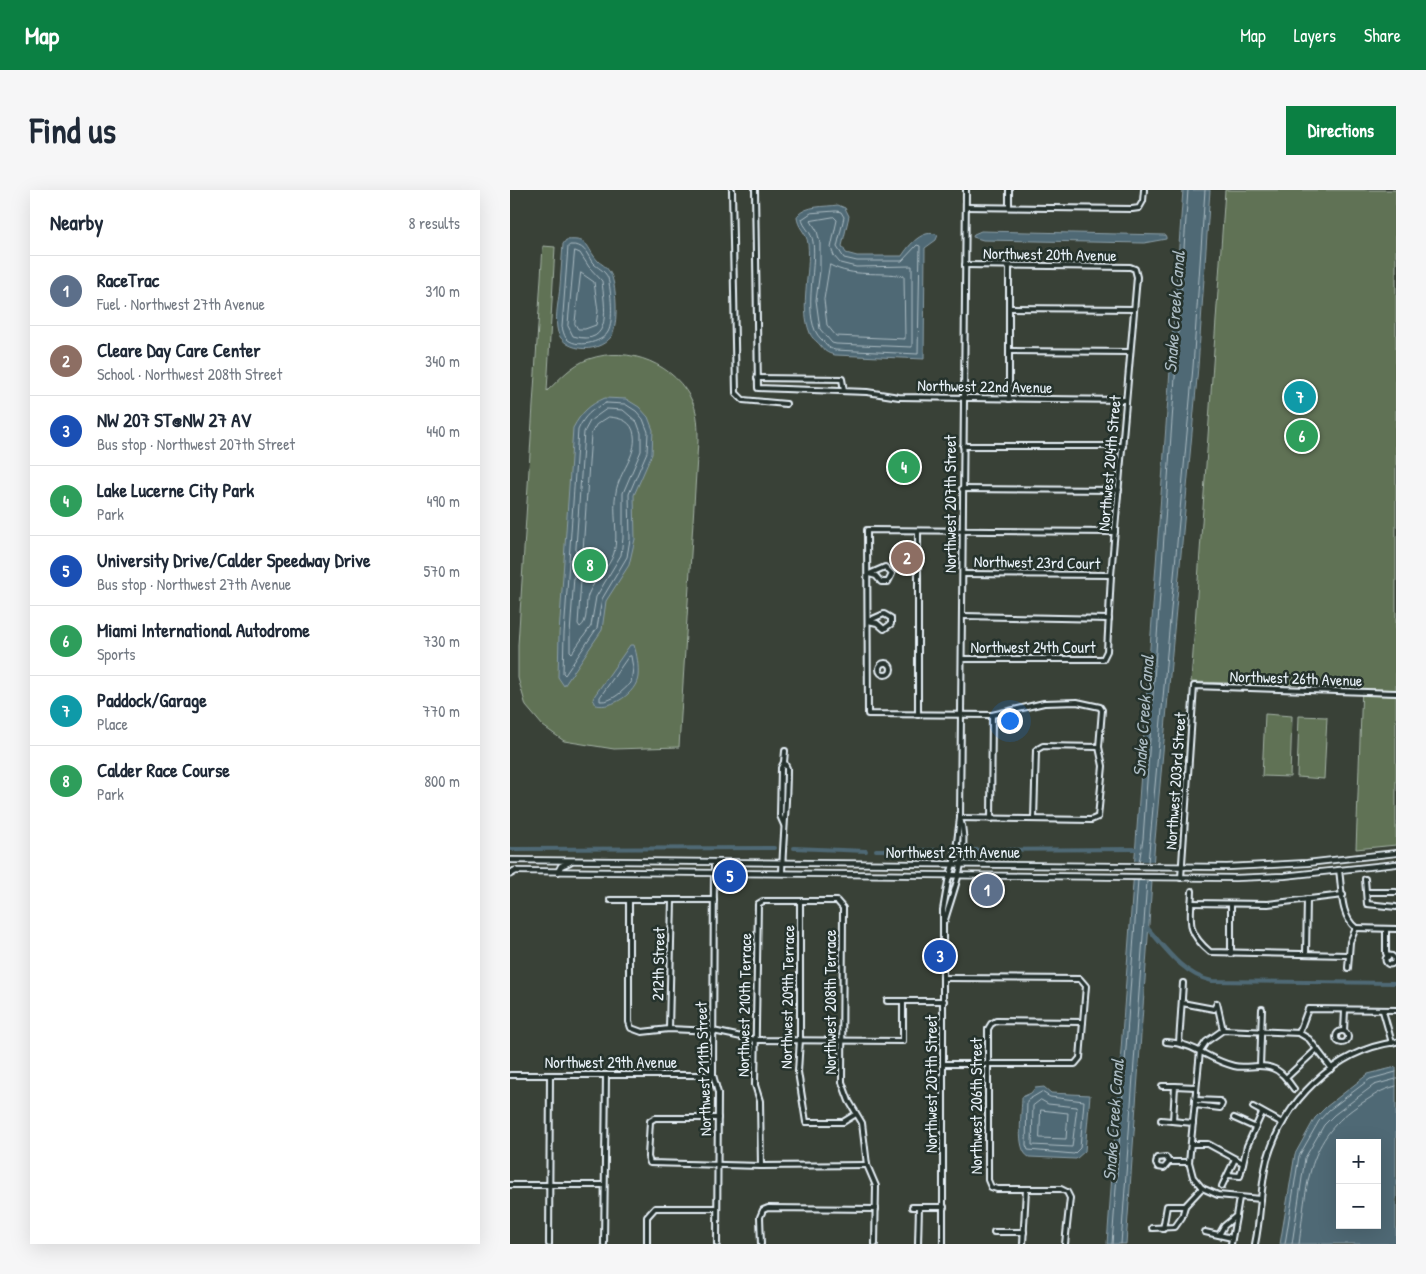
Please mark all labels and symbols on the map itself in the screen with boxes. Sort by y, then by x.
street label: Northwest 20th Avenue [983,242,1118,266]
water label: Snake Creek Canal [1157,249,1191,374]
street label: Northwest 22nd Avenue [917,374,1053,398]
pin: 7 [1284,378,1316,416]
street label: Northwest 204th Street [1092,394,1126,532]
pin: 6 [1286,417,1318,455]
street label: Northwest 207th Street [939,434,961,573]
pin: 4 [888,448,920,486]
pin: 2 [891,539,923,577]
pin: 8 [574,546,606,584]
street label: Northwest 23rd Court [974,550,1101,574]
street label: Northwest 24th Court [970,636,1096,658]
water label: Snake Creek Canal [1126,653,1160,778]
street label: Northwest 26th Avenue [1229,665,1363,691]
your location [997,708,1023,734]
street label: Northwest 203rd Street [1159,711,1191,850]
street label: Northwest 27th Avenue [886,841,1021,863]
pin: 5 [714,857,746,895]
pin: 1 [971,871,1003,909]
street label: Northwest 209th Terrace [775,924,799,1069]
street label: 212th Street [646,926,670,1001]
street label: Northwest 208th Terrace [819,929,841,1074]
street label: Northwest 210th Terrace [732,932,756,1077]
pin: 3 [924,937,956,975]
street label: Northwest 211th Street [690,1001,716,1137]
street label: Northwest 207th Street [920,1014,942,1153]
street label: Northwest 206th Street [965,1037,987,1174]
street label: Northwest 29th Avenue [545,1051,678,1073]
water label: Snake Creek Canal [1096,1057,1130,1182]

